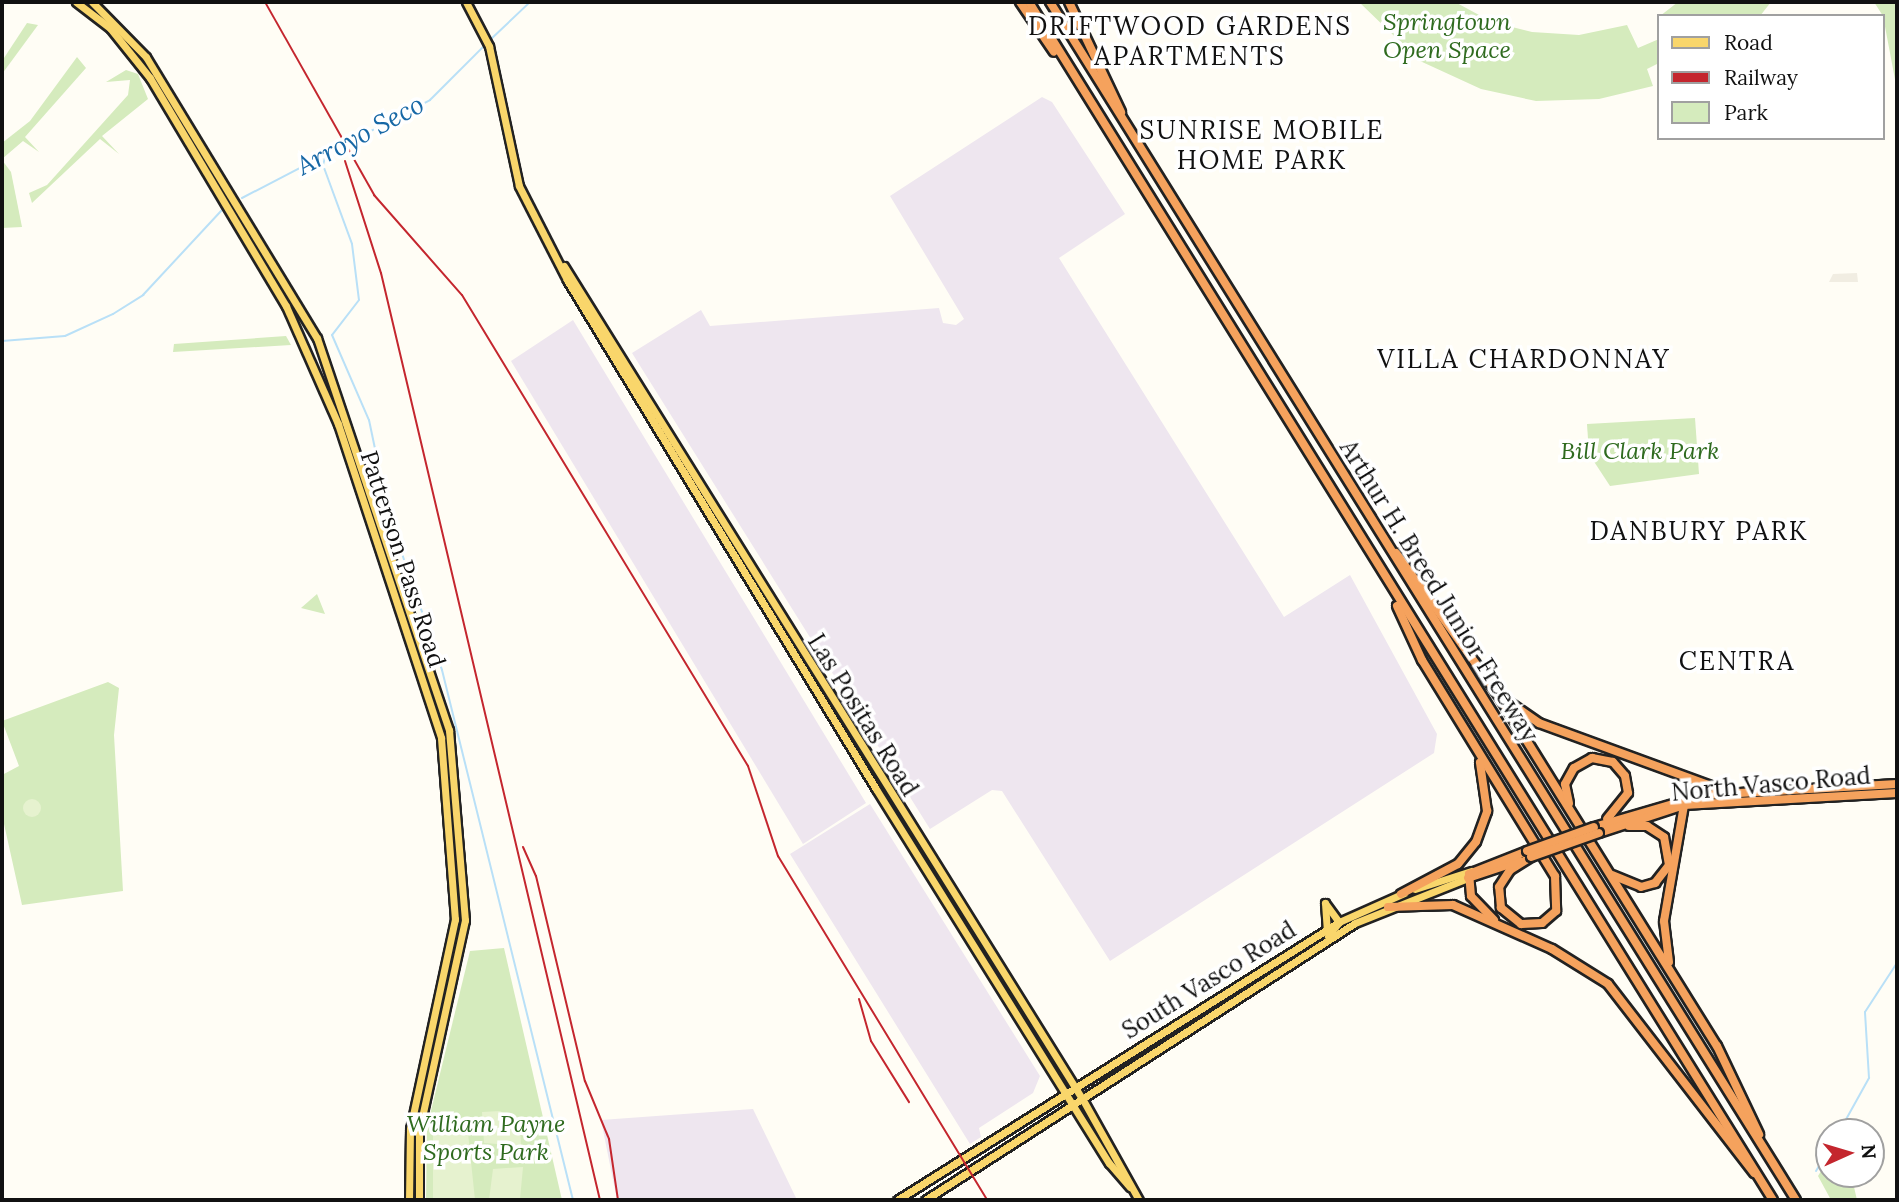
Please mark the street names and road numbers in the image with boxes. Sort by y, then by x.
street label: Arthur H. Breed Junior Freeway [1334,435,1544,747]
street label: Patterson Pass Road [354,447,452,671]
street label: Las Positas Road [802,629,924,801]
street label: North Vasco Road [1670,761,1872,807]
street label: South Vasco Road [1117,915,1301,1045]

